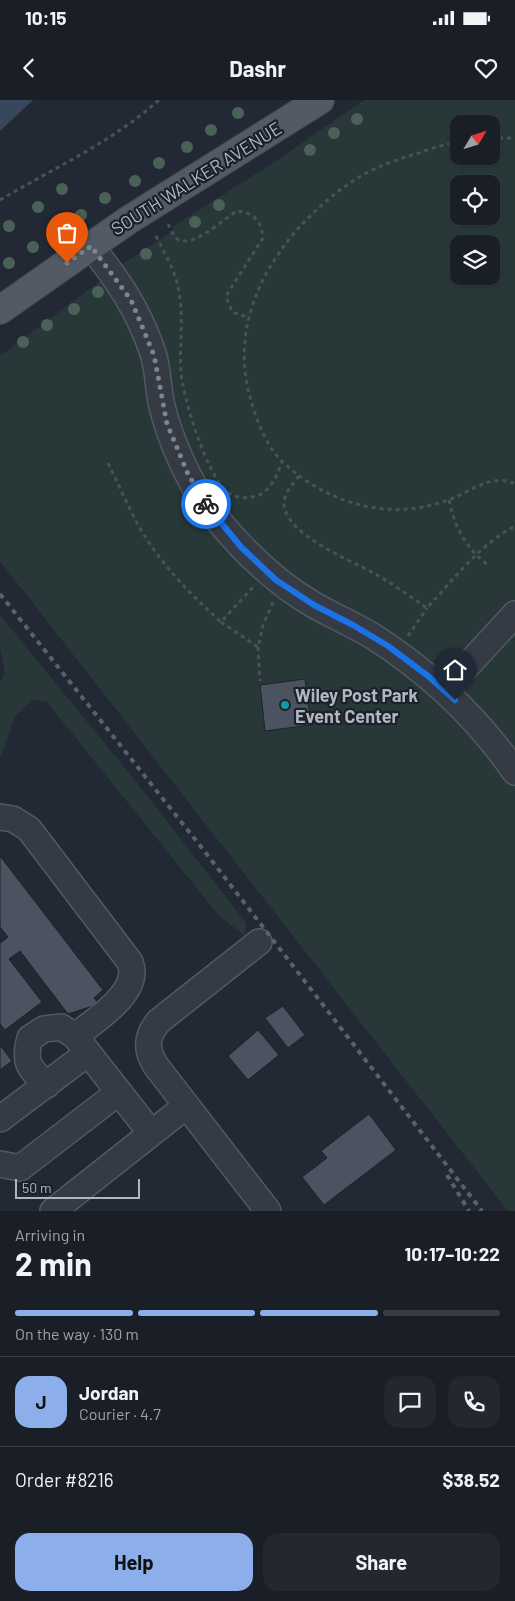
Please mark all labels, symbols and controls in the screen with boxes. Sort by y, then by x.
text: 10:15 [25,6,66,29]
icon: back [15,54,43,82]
icon: heart [472,54,500,82]
text: Dashr [229,55,286,81]
north arrow [450,115,500,165]
map controls [450,115,500,285]
street label: SOUTH WALKER AVENUE [107,117,285,239]
button: locate [450,175,500,225]
pin [46,212,88,263]
icon: bag [53,219,81,247]
button: layers [450,235,500,285]
courier [181,479,231,529]
icon: bike [192,490,220,518]
pin [434,649,476,700]
icon: home [441,656,469,684]
place label: Wiley Post Park Event Center [295,684,418,727]
marker: Wiley Post Park Event Center [279,699,291,711]
scale bar [15,1176,140,1199]
text: 50 m [22,1179,51,1196]
text: Arriving in [15,1225,85,1244]
text: 10:17–10:22 [405,1242,500,1265]
text: 2 min [15,1244,92,1282]
text: On the way · 130 m [15,1324,139,1343]
button: chat [384,1376,436,1428]
button: phone [448,1376,500,1428]
text: Jordan [79,1381,139,1404]
text: J [35,1390,47,1413]
text: Courier · 4.7 [79,1404,161,1423]
text: Order #8216 [15,1468,114,1491]
text: $38.52 [443,1468,500,1491]
button: Help [15,1533,253,1591]
button: Share [263,1533,500,1591]

